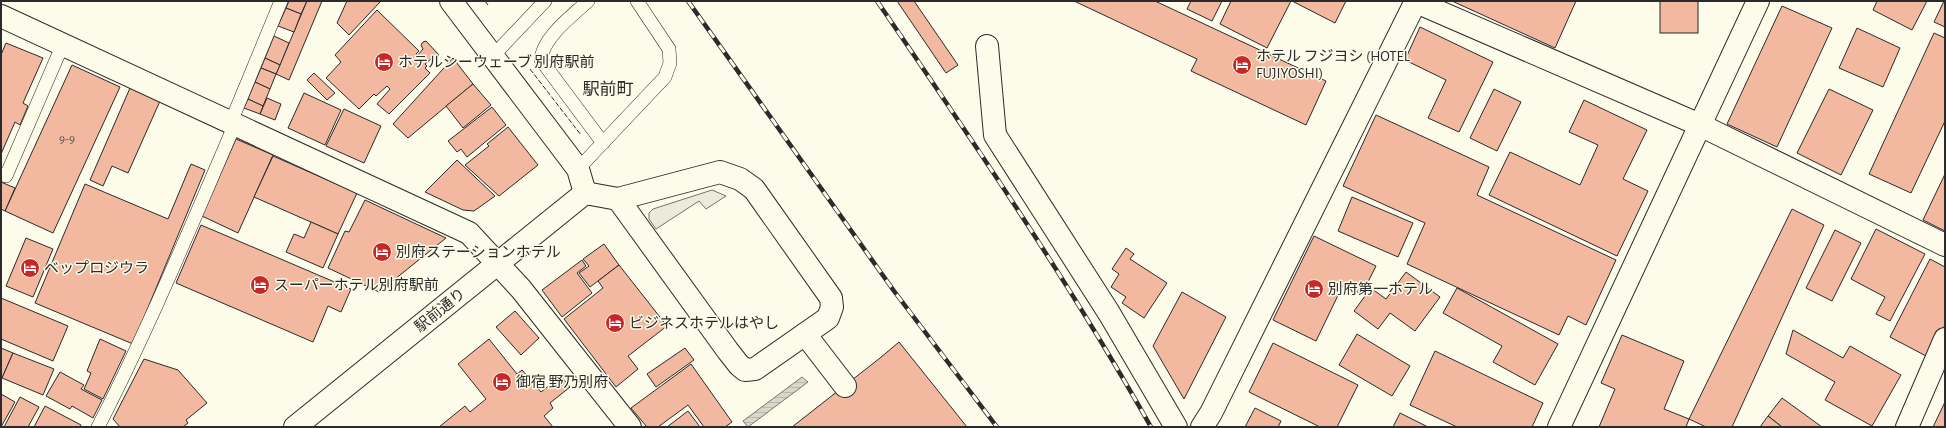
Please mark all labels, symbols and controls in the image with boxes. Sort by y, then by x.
place label: ホテル フジヨシ (HOTEL FUJIYOSHI) [1256,49,1411,81]
hotel icon: ホテルシーウェーブ 別府駅前 [373,51,395,73]
place label: ホテルシーウェーブ 別府駅前 [398,54,595,70]
hotel icon: ホテル フジヨシ (HOTEL FUJIYOSHI) [1231,54,1253,76]
district label: 駅前町 [583,80,634,98]
house number: 9-9 [59,133,75,146]
hotel icon: 別府ステーションホテル [371,241,393,263]
place label: 別府ステーションホテル [396,244,561,260]
hotel icon: ベップロジウラ [19,257,41,279]
place label: ベップロジウラ [44,260,149,276]
hotel icon: スーパーホテル別府駅前 [249,274,271,296]
place label: スーパーホテル別府駅前 [274,277,439,293]
hotel icon: 別府第一ホテル [1303,278,1325,300]
place label: 別府第一ホテル [1328,281,1433,297]
street label: 駅前通り [412,285,468,335]
hotel icon: ビジネスホテルはやし [604,312,626,334]
place label: ビジネスホテルはやし [629,315,779,331]
hotel icon: 御宿 野乃別府 [491,371,513,393]
place label: 御宿 野乃別府 [516,374,608,390]

